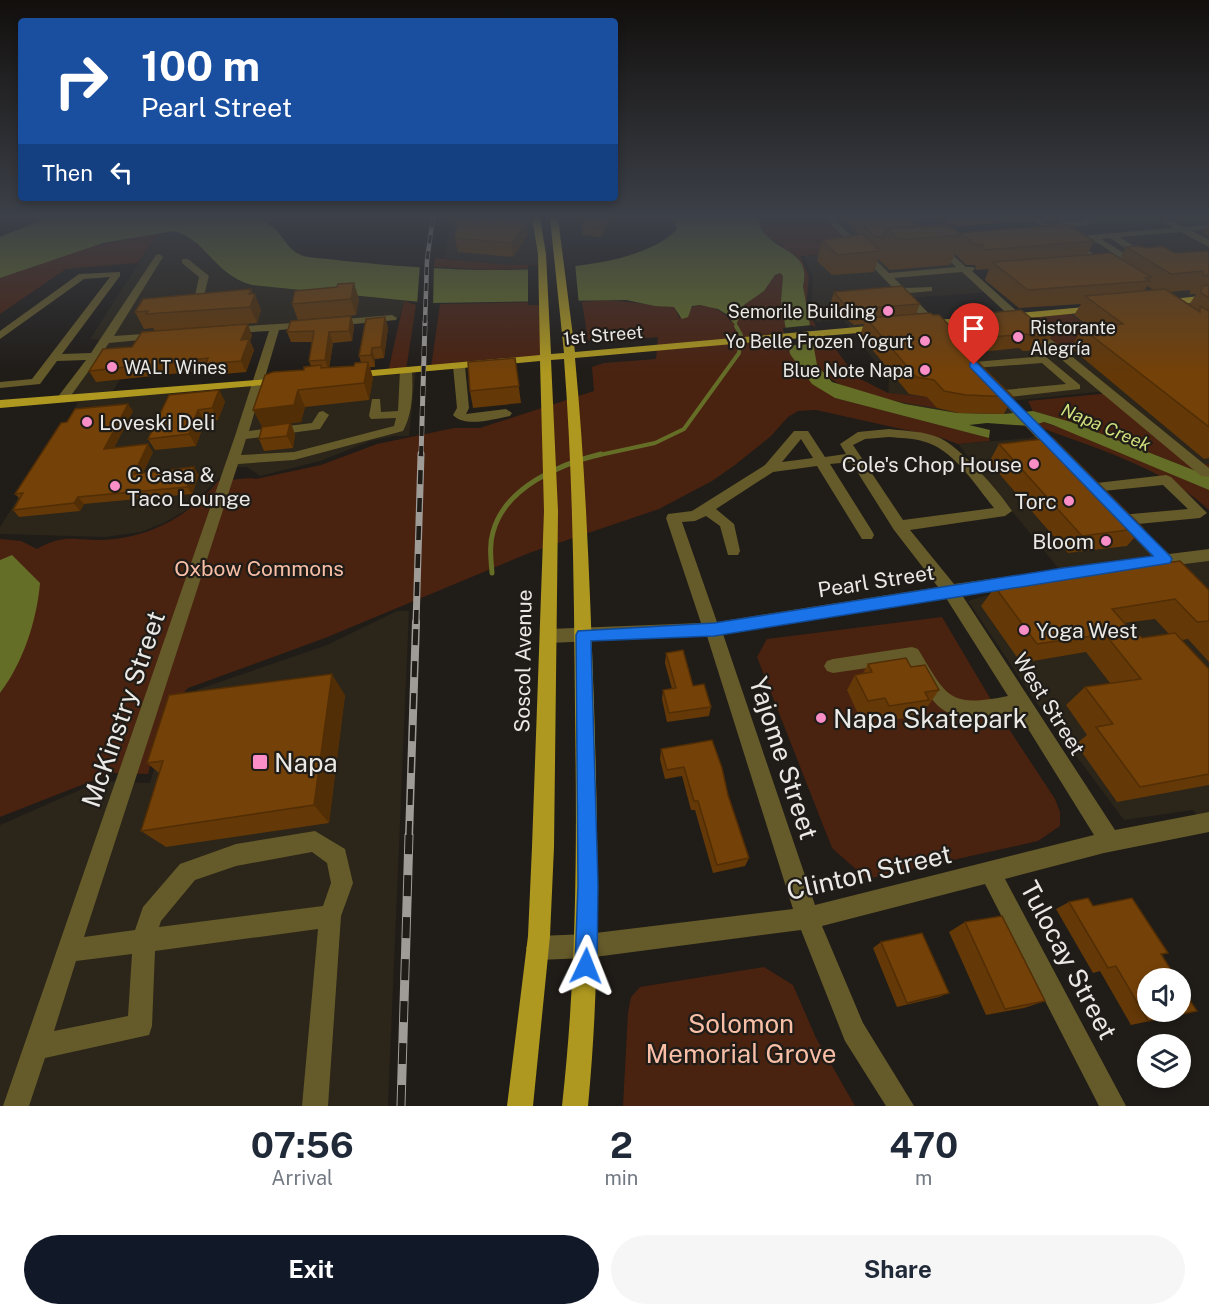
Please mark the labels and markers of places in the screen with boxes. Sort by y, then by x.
place label: Semorile Building [728,301,876,322]
pin [948,303,999,365]
marker: Semorile Building [881,304,895,318]
place label: Ristorante Alegría [1030,317,1116,359]
marker: Ristorante Alegría [1011,330,1025,344]
place label: Yo Belle Frozen Yogurt [726,331,913,352]
marker: Yo Belle Frozen Yogurt [918,334,932,348]
place label: WALT Wines [124,357,227,378]
marker: WALT Wines [105,360,119,374]
place label: Blue Note Napa [782,360,913,381]
marker: Blue Note Napa [918,363,932,377]
place label: Loveski Deli [99,410,215,435]
marker: Loveski Deli [80,415,94,429]
place label: Cole's Chop House [842,452,1022,477]
marker: Cole's Chop House [1027,457,1041,471]
place label: C Casa & Taco Lounge [127,462,251,511]
marker: C Casa & Taco Lounge [108,479,122,493]
place label: Torc [1015,489,1057,514]
marker: Torc [1062,494,1076,508]
place label: Bloom [1032,529,1094,554]
marker: Bloom [1099,534,1113,548]
place label: Yoga West [1036,618,1138,643]
marker: Yoga West [1017,623,1031,637]
place label: Napa Skatepark [833,703,1027,734]
marker: Napa Skatepark [814,711,828,725]
place label: Napa [274,747,338,778]
marker: Napa [251,753,269,771]

